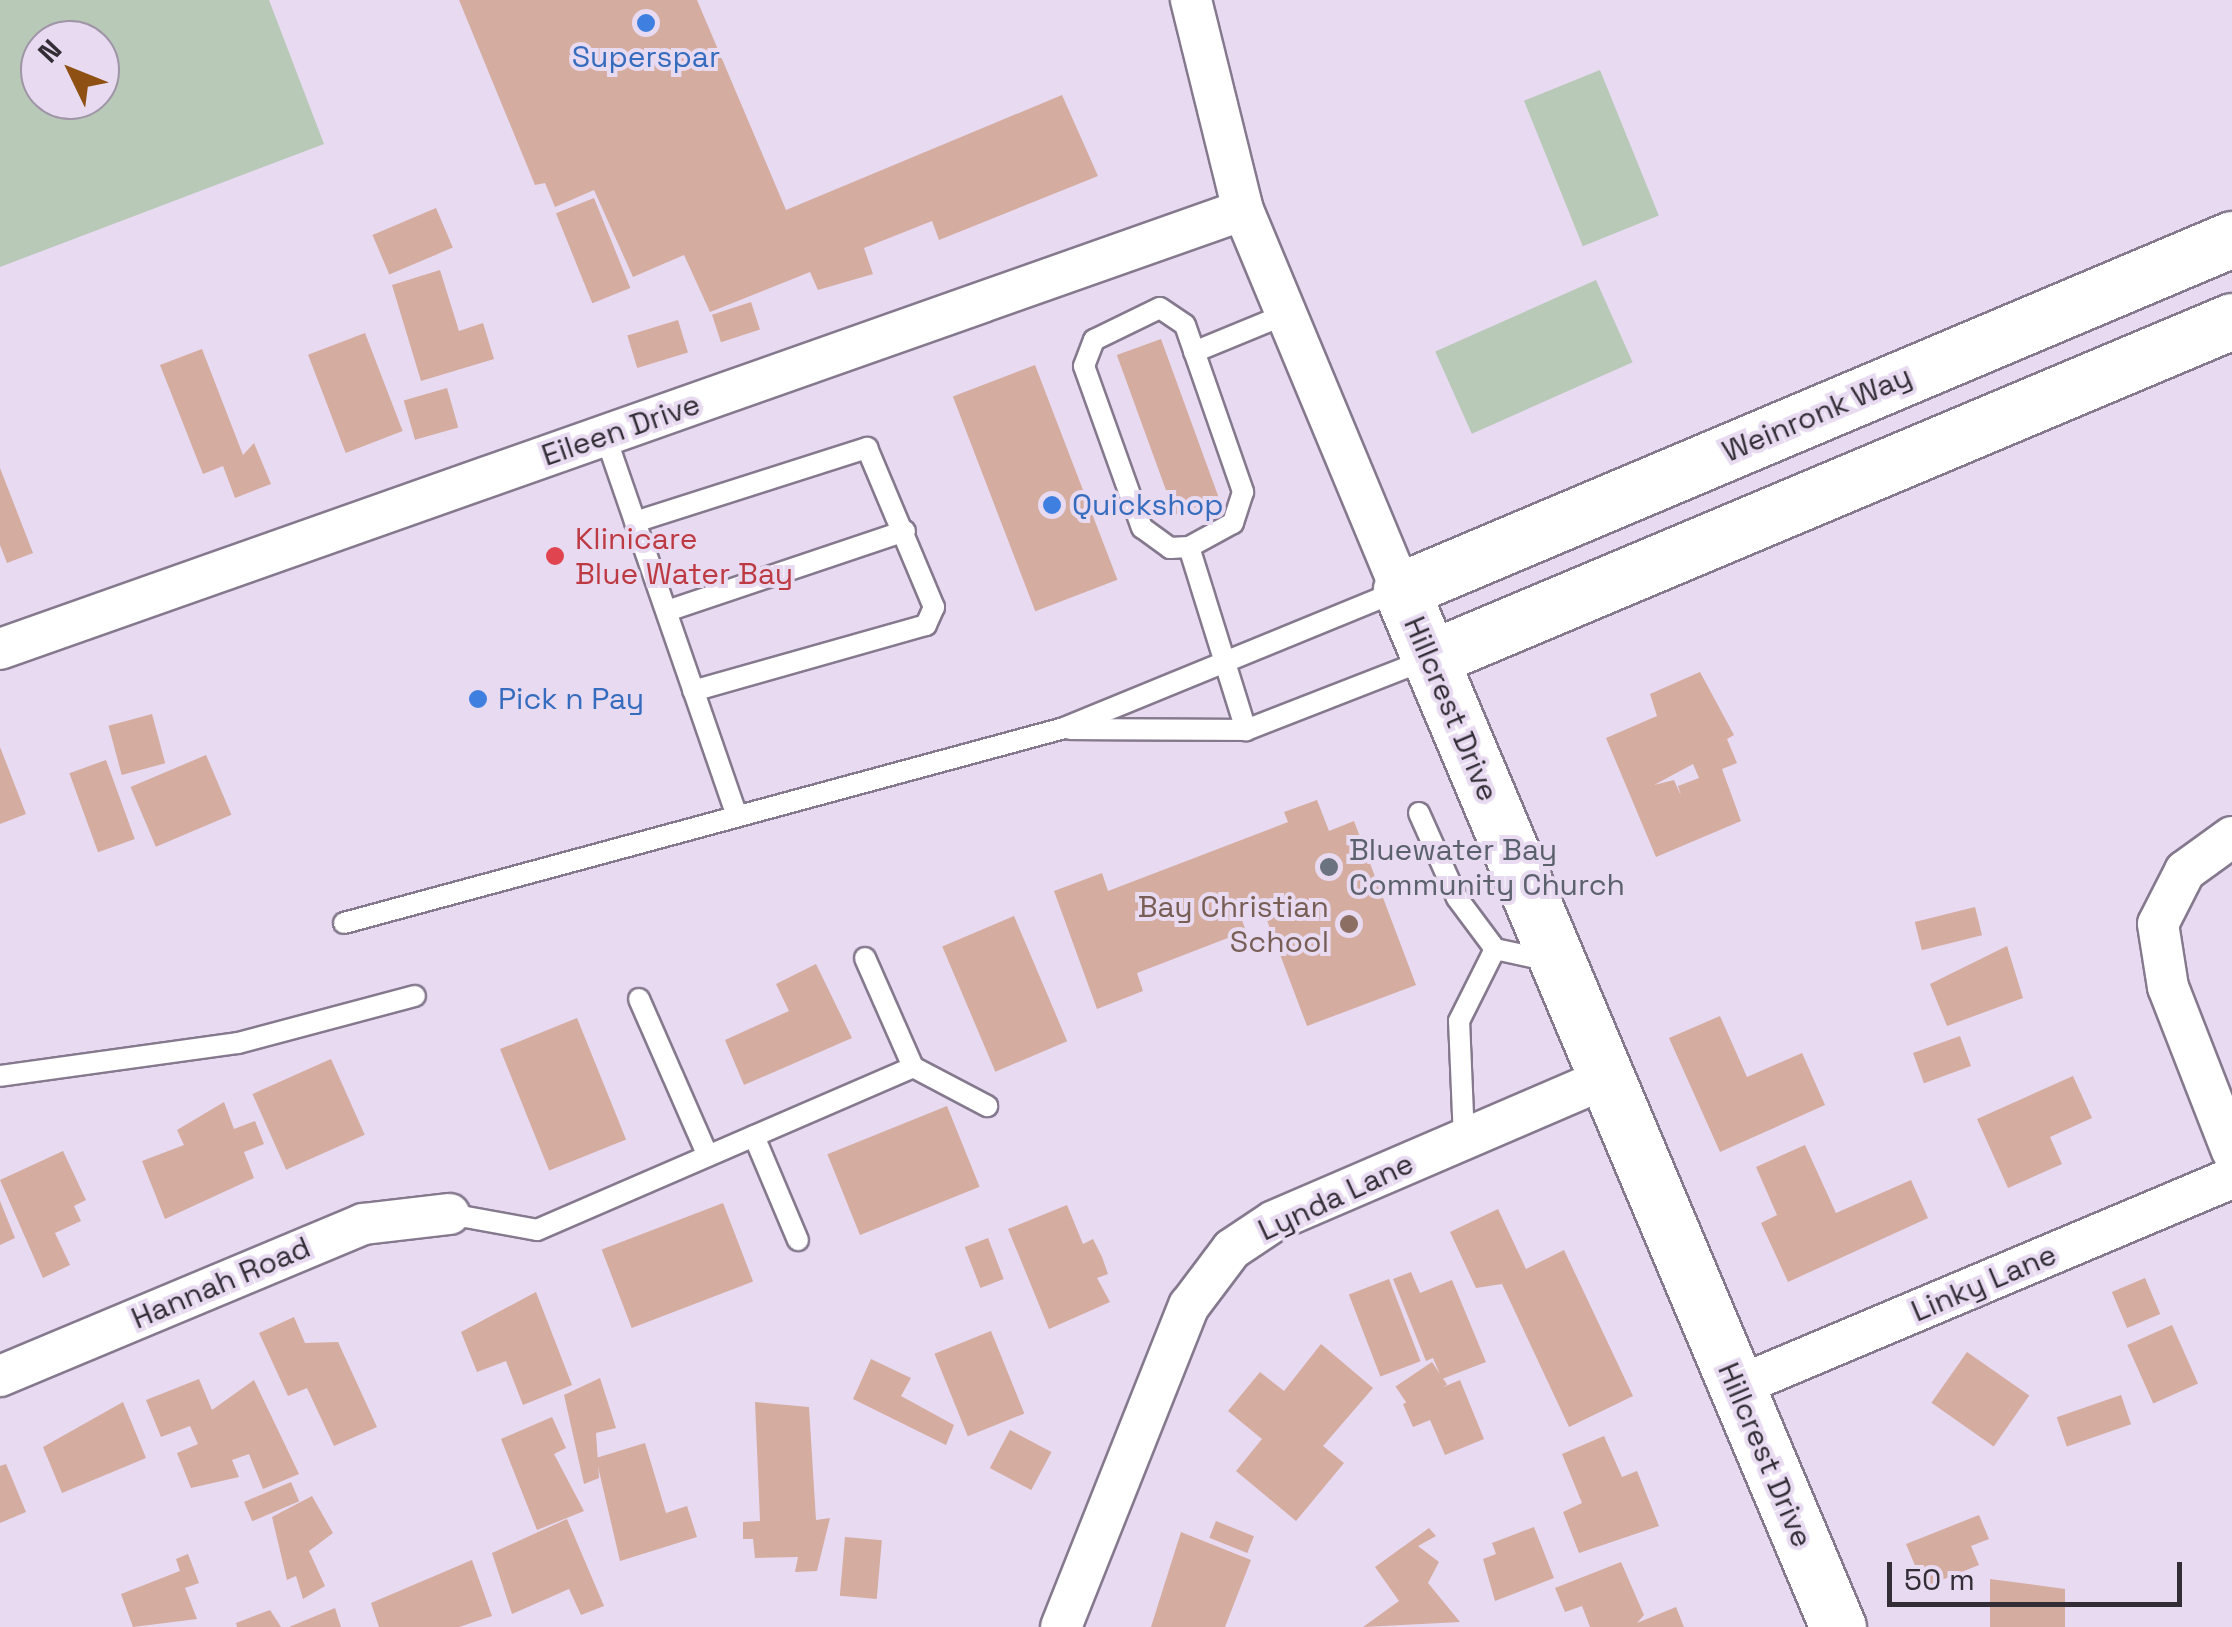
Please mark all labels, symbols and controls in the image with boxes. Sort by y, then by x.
marker: Superspar [635,12,657,34]
north arrow [20,20,120,120]
text: N [30,32,69,70]
place label: Superspar [572,39,720,75]
street label: Weinronk Way [1717,358,1917,470]
street label: Eileen Drive [537,386,705,474]
place label: Quickshop [1072,487,1224,523]
marker: Quickshop [1041,494,1063,516]
place label: Klinicare Blue Water Bay [575,521,793,592]
marker: Klinicare Blue Water Bay [544,545,566,567]
street label: Hillcrest Drive [1396,611,1506,807]
place label: Pick n Pay [498,681,644,717]
marker: Pick n Pay [467,688,489,710]
place label: Bluewater Bay Community Church [1349,832,1625,902]
marker: Bluewater Bay Community Church [1318,856,1340,878]
place label: Bay Christian School [1138,889,1329,960]
marker: Bay Christian School [1338,913,1360,935]
street label: Lynda Lane [1253,1145,1419,1249]
street label: Hannah Road [126,1229,316,1337]
street label: Linky Lane [1906,1236,2062,1330]
street label: Hillcrest Drive [1710,1357,1820,1553]
scale bar [1892,1542,2187,1604]
text: 50 m [1904,1560,1975,1599]

